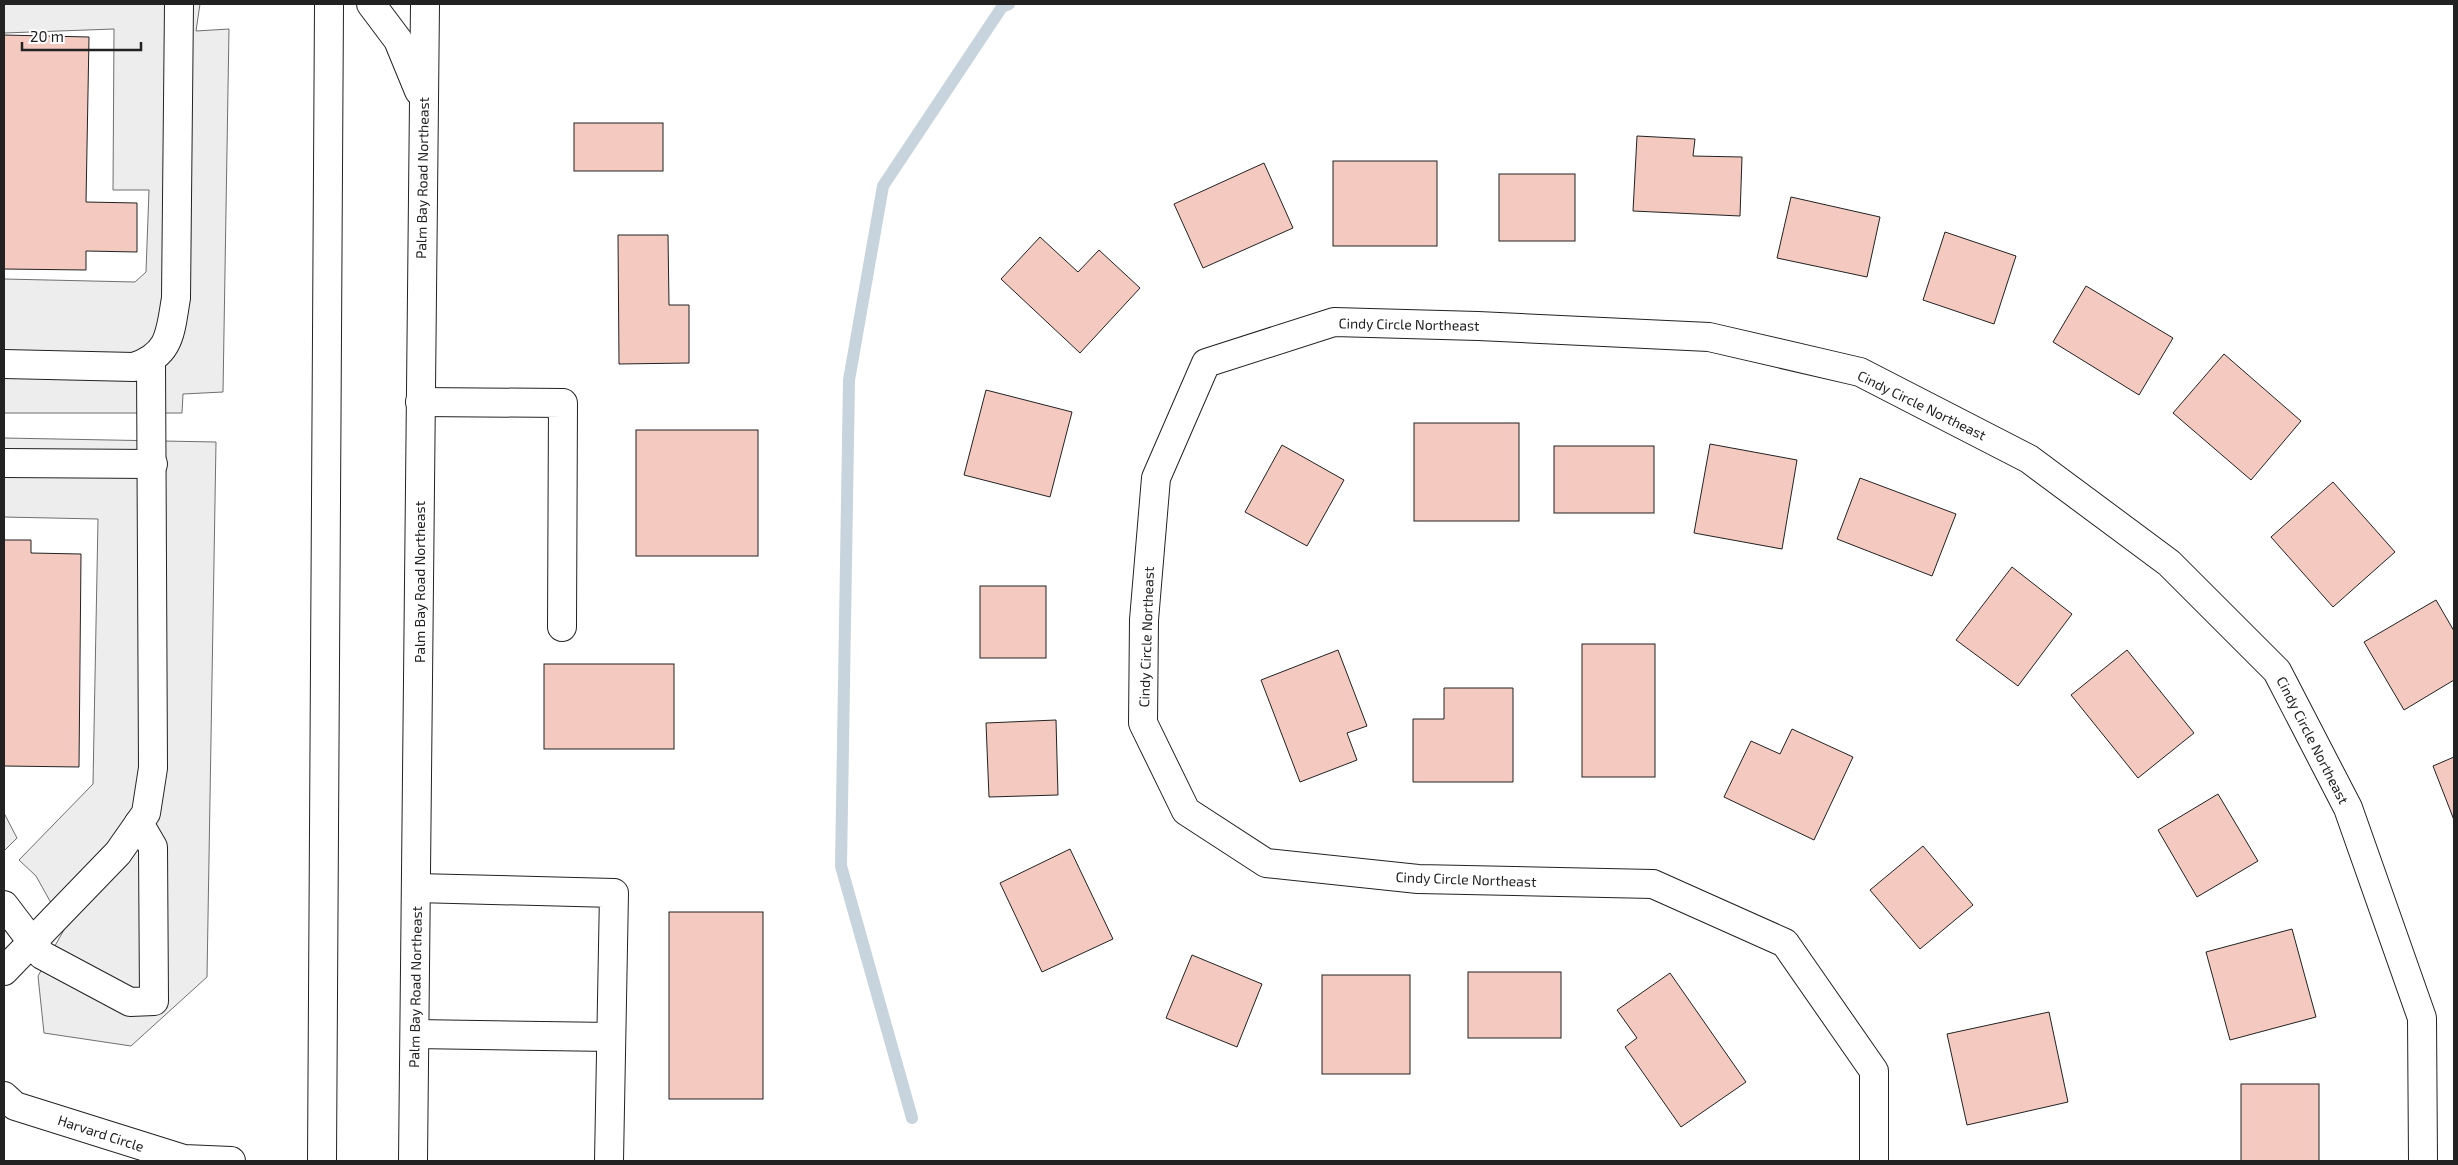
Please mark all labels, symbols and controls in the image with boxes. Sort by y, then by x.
scale bar [22,20,141,52]
text: 20 m [30,27,64,45]
street label: Palm Bay Road Northeast [412,97,432,259]
street label: Cindy Circle Northeast [1338,314,1480,334]
street label: Cindy Circle Northeast [1855,366,1989,444]
street label: Palm Bay Road Northeast [411,501,428,663]
street label: Cindy Circle Northeast [1135,566,1157,708]
street label: Cindy Circle Northeast [2273,673,2353,807]
street label: Cindy Circle Northeast [1395,868,1537,890]
street label: Palm Bay Road Northeast [405,906,425,1068]
street label: Harvard Circle [56,1111,146,1155]

